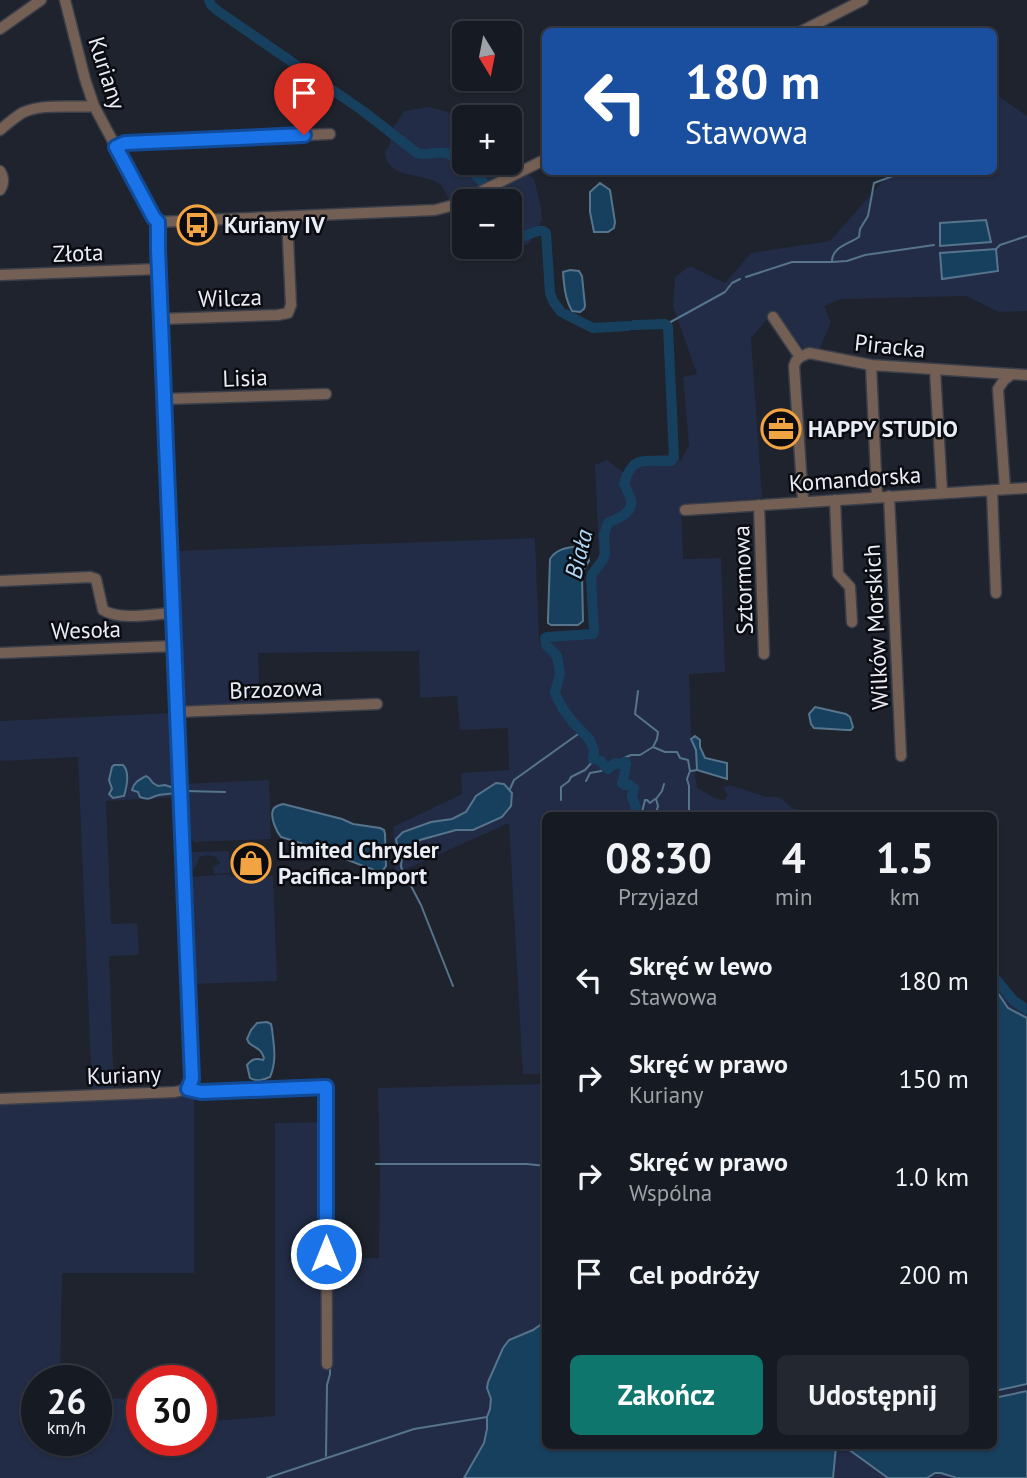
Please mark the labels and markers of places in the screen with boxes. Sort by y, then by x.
pin [274,63,334,135]
bus stop icon: Kuriany IV [176,204,218,246]
place label: Kuriany IV [224,210,326,239]
office icon: HAPPY STUDIO [760,408,802,450]
place label: HAPPY STUDIO [808,414,958,443]
place label: Limited Chrysler Pacifica-Import [278,835,440,890]
shop icon: Limited Chrysler Pacifica-Import [230,842,272,884]

